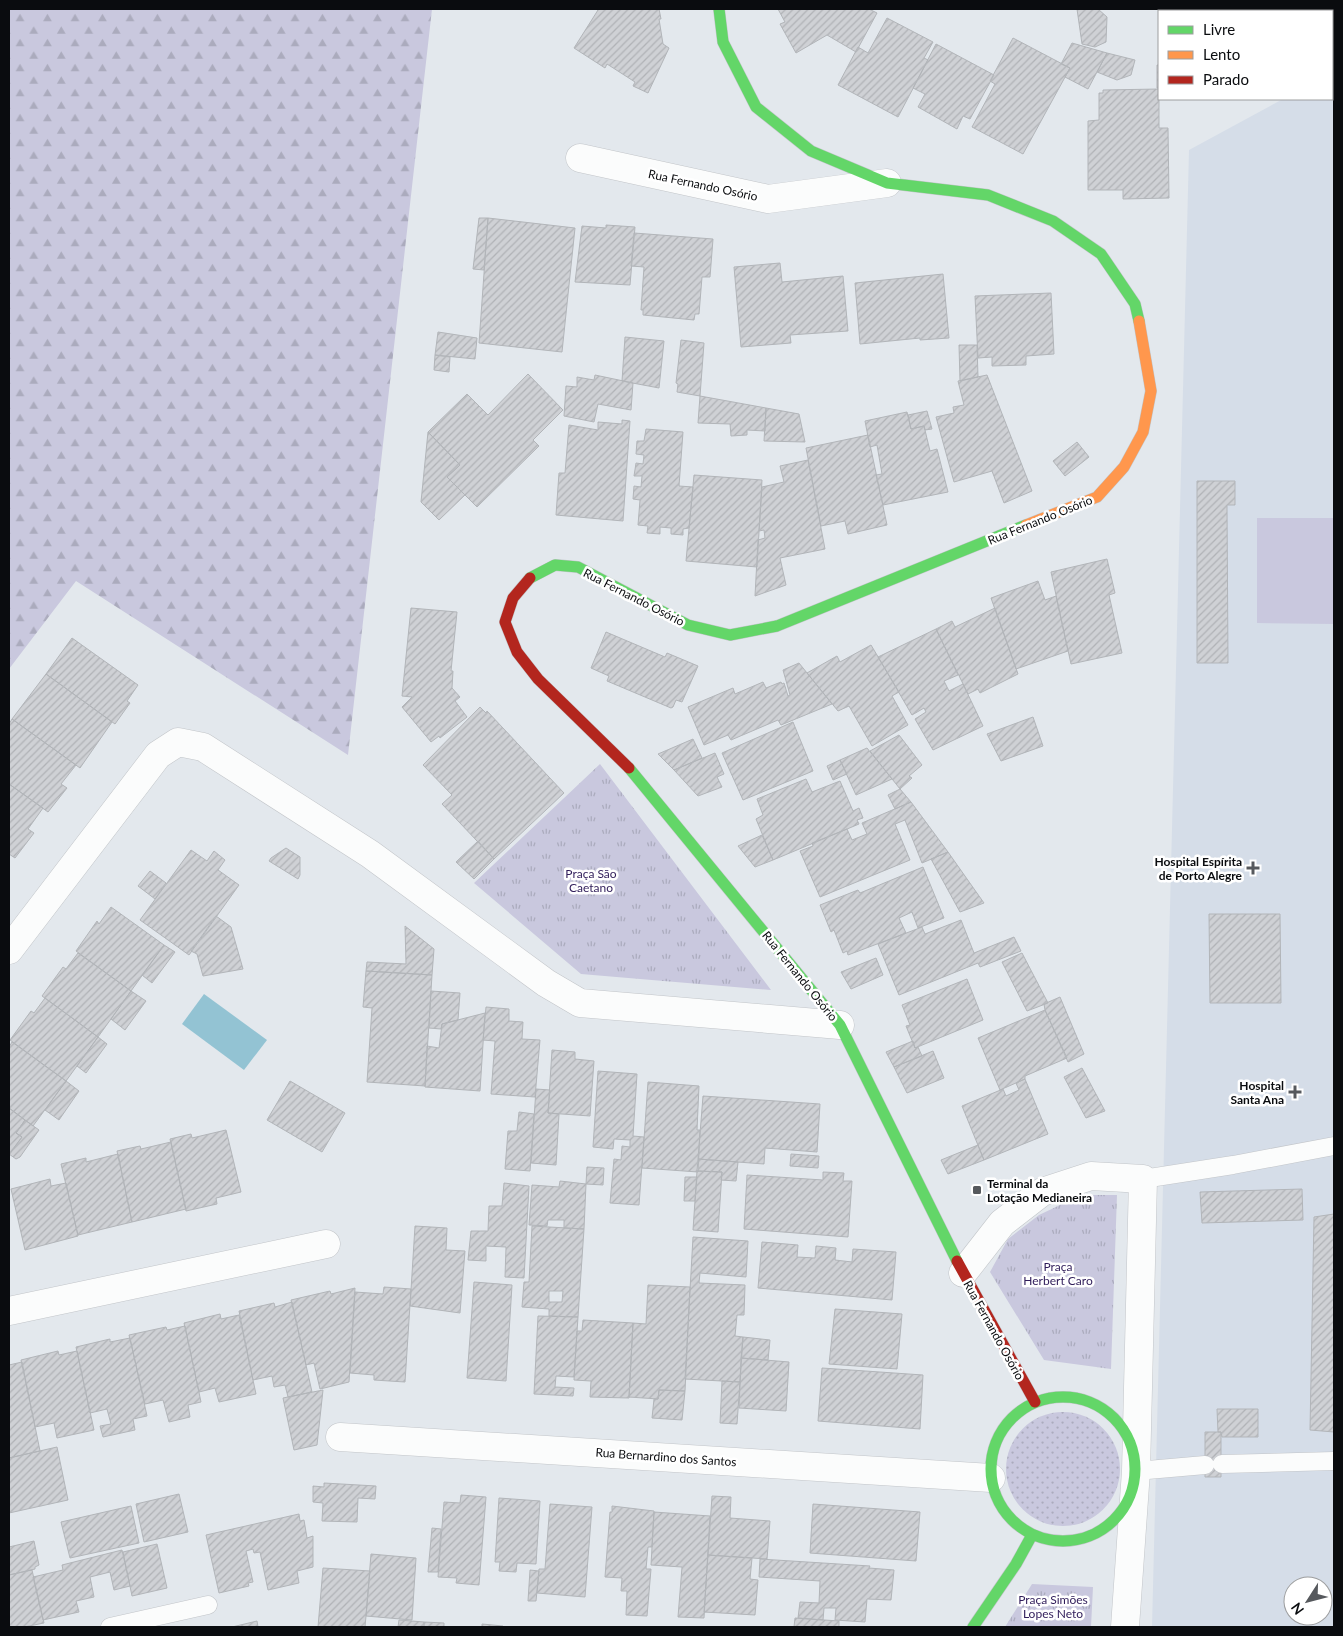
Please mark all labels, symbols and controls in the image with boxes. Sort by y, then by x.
legend [1158,10,1333,100]
text: Livre [1203,20,1235,38]
text: Lento [1203,45,1240,63]
text: Parado [1203,70,1249,88]
street label: Rua Fernando Osório [647,166,759,204]
street label: Rua Fernando Osório [986,492,1095,548]
street label: Rua Fernando Osório [581,565,687,629]
place label: Hospital Espírita de Porto Alegre [1154,854,1243,883]
marker: Hospital Espírita de Porto Alegre [1246,861,1260,875]
park label: Praça São Caetano [565,866,617,895]
street label: Rua Fernando Osório [759,928,841,1024]
place label: Hospital Santa Ana [1230,1078,1284,1107]
marker: Hospital Santa Ana [1288,1085,1302,1099]
place label: Terminal da Lotação Medianeira [987,1176,1092,1205]
marker: Terminal da Lotação Medianeira [971,1184,983,1196]
park label: Praça Herbert Caro [1023,1259,1093,1288]
street label: Rua Fernando Osório [960,1278,1028,1383]
street label: Rua Bernardino dos Santos [595,1445,737,1469]
north arrow [1283,1576,1333,1626]
park label: Praça Simões Lopes Neto [1018,1592,1088,1621]
text: N [1287,1600,1307,1618]

